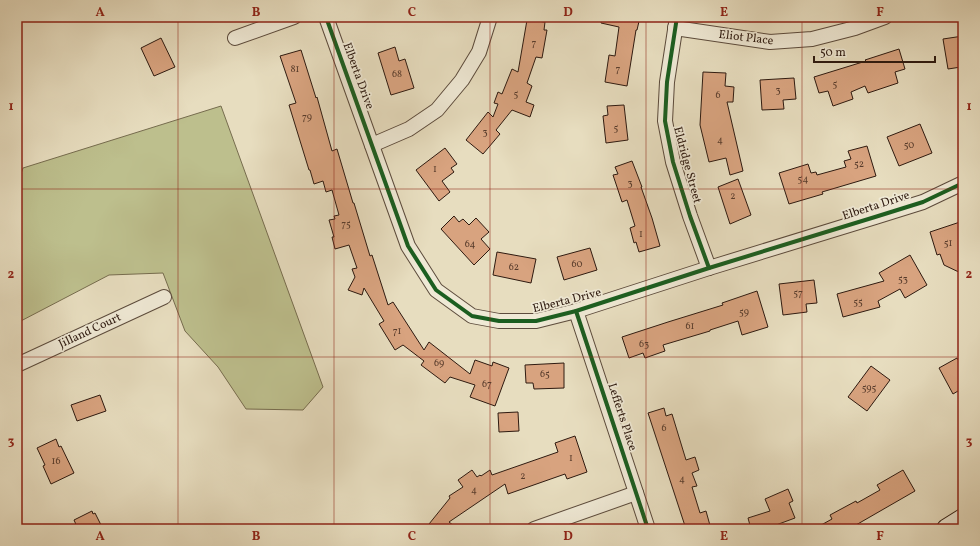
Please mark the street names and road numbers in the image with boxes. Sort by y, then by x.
street label: Eliot Place [718,27,775,49]
street label: Elberta Drive [339,40,378,112]
street label: Eldridge Street [669,125,705,205]
street label: Elberta Drive [840,187,912,224]
street label: Elberta Drive [531,285,603,317]
street label: Jilland Court [56,310,124,352]
street label: Lefferts Place [604,381,641,453]

